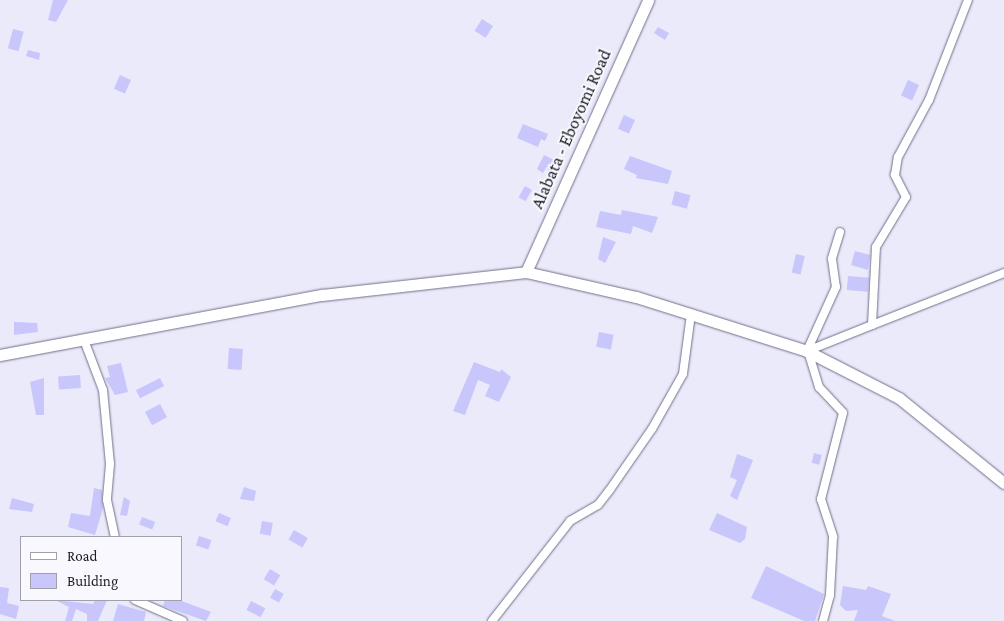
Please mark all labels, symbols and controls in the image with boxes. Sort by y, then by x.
street label: Alabata - Eboyomi Road [526,46,616,212]
legend [20,536,182,601]
text: Road [67,548,97,564]
text: Building [67,573,118,589]

